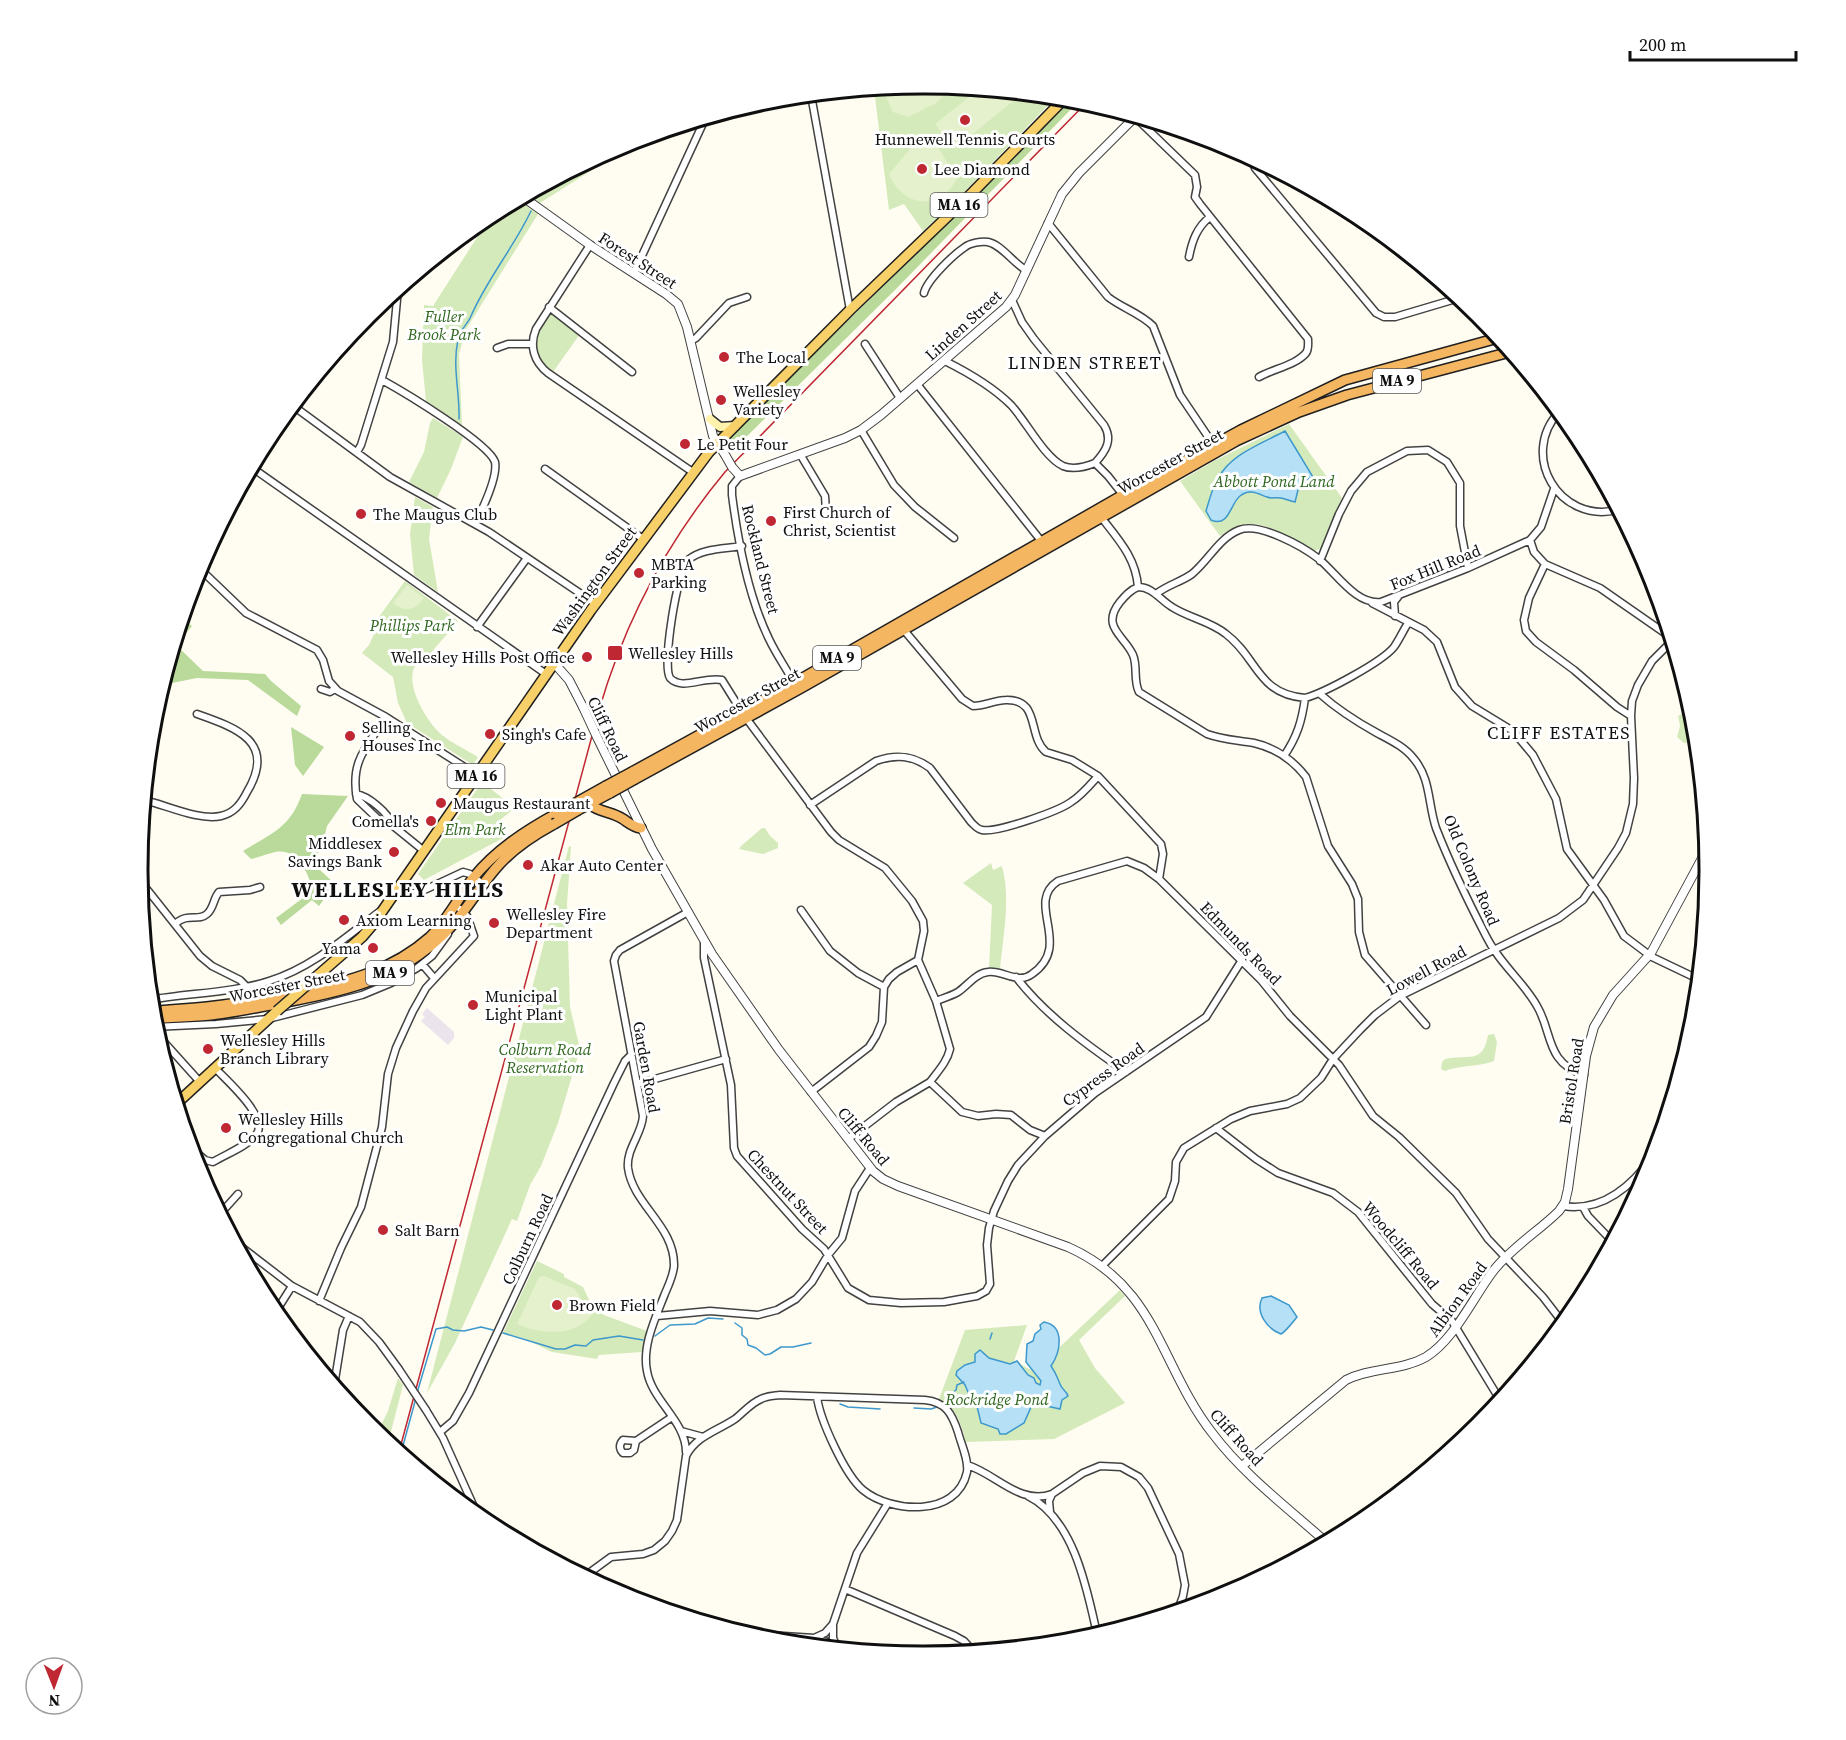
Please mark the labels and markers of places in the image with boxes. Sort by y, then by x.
marker: Hunnewell Tennis Courts [958,113,972,127]
place label: Hunnewell Tennis Courts [875,128,1055,150]
place label: Lee Diamond [934,158,1030,180]
marker: Lee Diamond [915,162,929,176]
place label: The Local [736,346,806,368]
marker: The Local [717,350,731,364]
place label: Wellesley Variety [733,380,802,420]
marker: Wellesley Variety [714,393,728,407]
place label: Le Petit Four [697,433,788,455]
marker: Le Petit Four [678,437,692,451]
place label: First Church of Christ, Scientist [783,501,896,541]
place label: The Maugus Club [373,503,497,525]
marker: The Maugus Club [354,507,368,521]
marker: First Church of Christ, Scientist [764,514,778,528]
place label: MBTA Parking [651,553,707,593]
marker: MBTA Parking [632,566,646,580]
place label: Wellesley Hills [628,642,733,664]
marker: Wellesley Hills [606,644,624,662]
place label: Wellesley Hills Post Office [390,646,575,668]
marker: Wellesley Hills Post Office [580,650,594,664]
place label: Selling Houses Inc [362,716,442,756]
place label: Singh's Cafe [502,723,587,745]
marker: Singh's Cafe [483,727,497,741]
marker: Selling Houses Inc [343,729,357,743]
place label: Maugus Restaurant [453,792,591,814]
marker: Maugus Restaurant [434,796,448,810]
place label: Comella's [352,810,419,832]
marker: Comella's [424,814,438,828]
place label: Middlesex Savings Bank [288,832,383,872]
marker: Middlesex Savings Bank [387,845,401,859]
place label: Akar Auto Center [540,854,663,876]
marker: Akar Auto Center [521,858,535,872]
place label: Wellesley Fire Department [506,903,606,943]
place label: Axiom Learning [356,909,472,931]
marker: Axiom Learning [337,913,351,927]
marker: Wellesley Fire Department [487,916,501,930]
place label: Yama [322,937,362,959]
marker: Yama [366,941,380,955]
place label: Municipal Light Plant [485,985,564,1025]
marker: Municipal Light Plant [466,998,480,1012]
place label: Wellesley Hills Branch Library [220,1029,330,1069]
marker: Wellesley Hills Branch Library [201,1042,215,1056]
place label: Wellesley Hills Congregational Church [238,1108,404,1148]
marker: Wellesley Hills Congregational Church [219,1121,233,1135]
place label: Salt Barn [395,1219,460,1241]
marker: Salt Barn [376,1223,390,1237]
place label: Brown Field [569,1294,656,1316]
marker: Brown Field [550,1298,564,1312]

